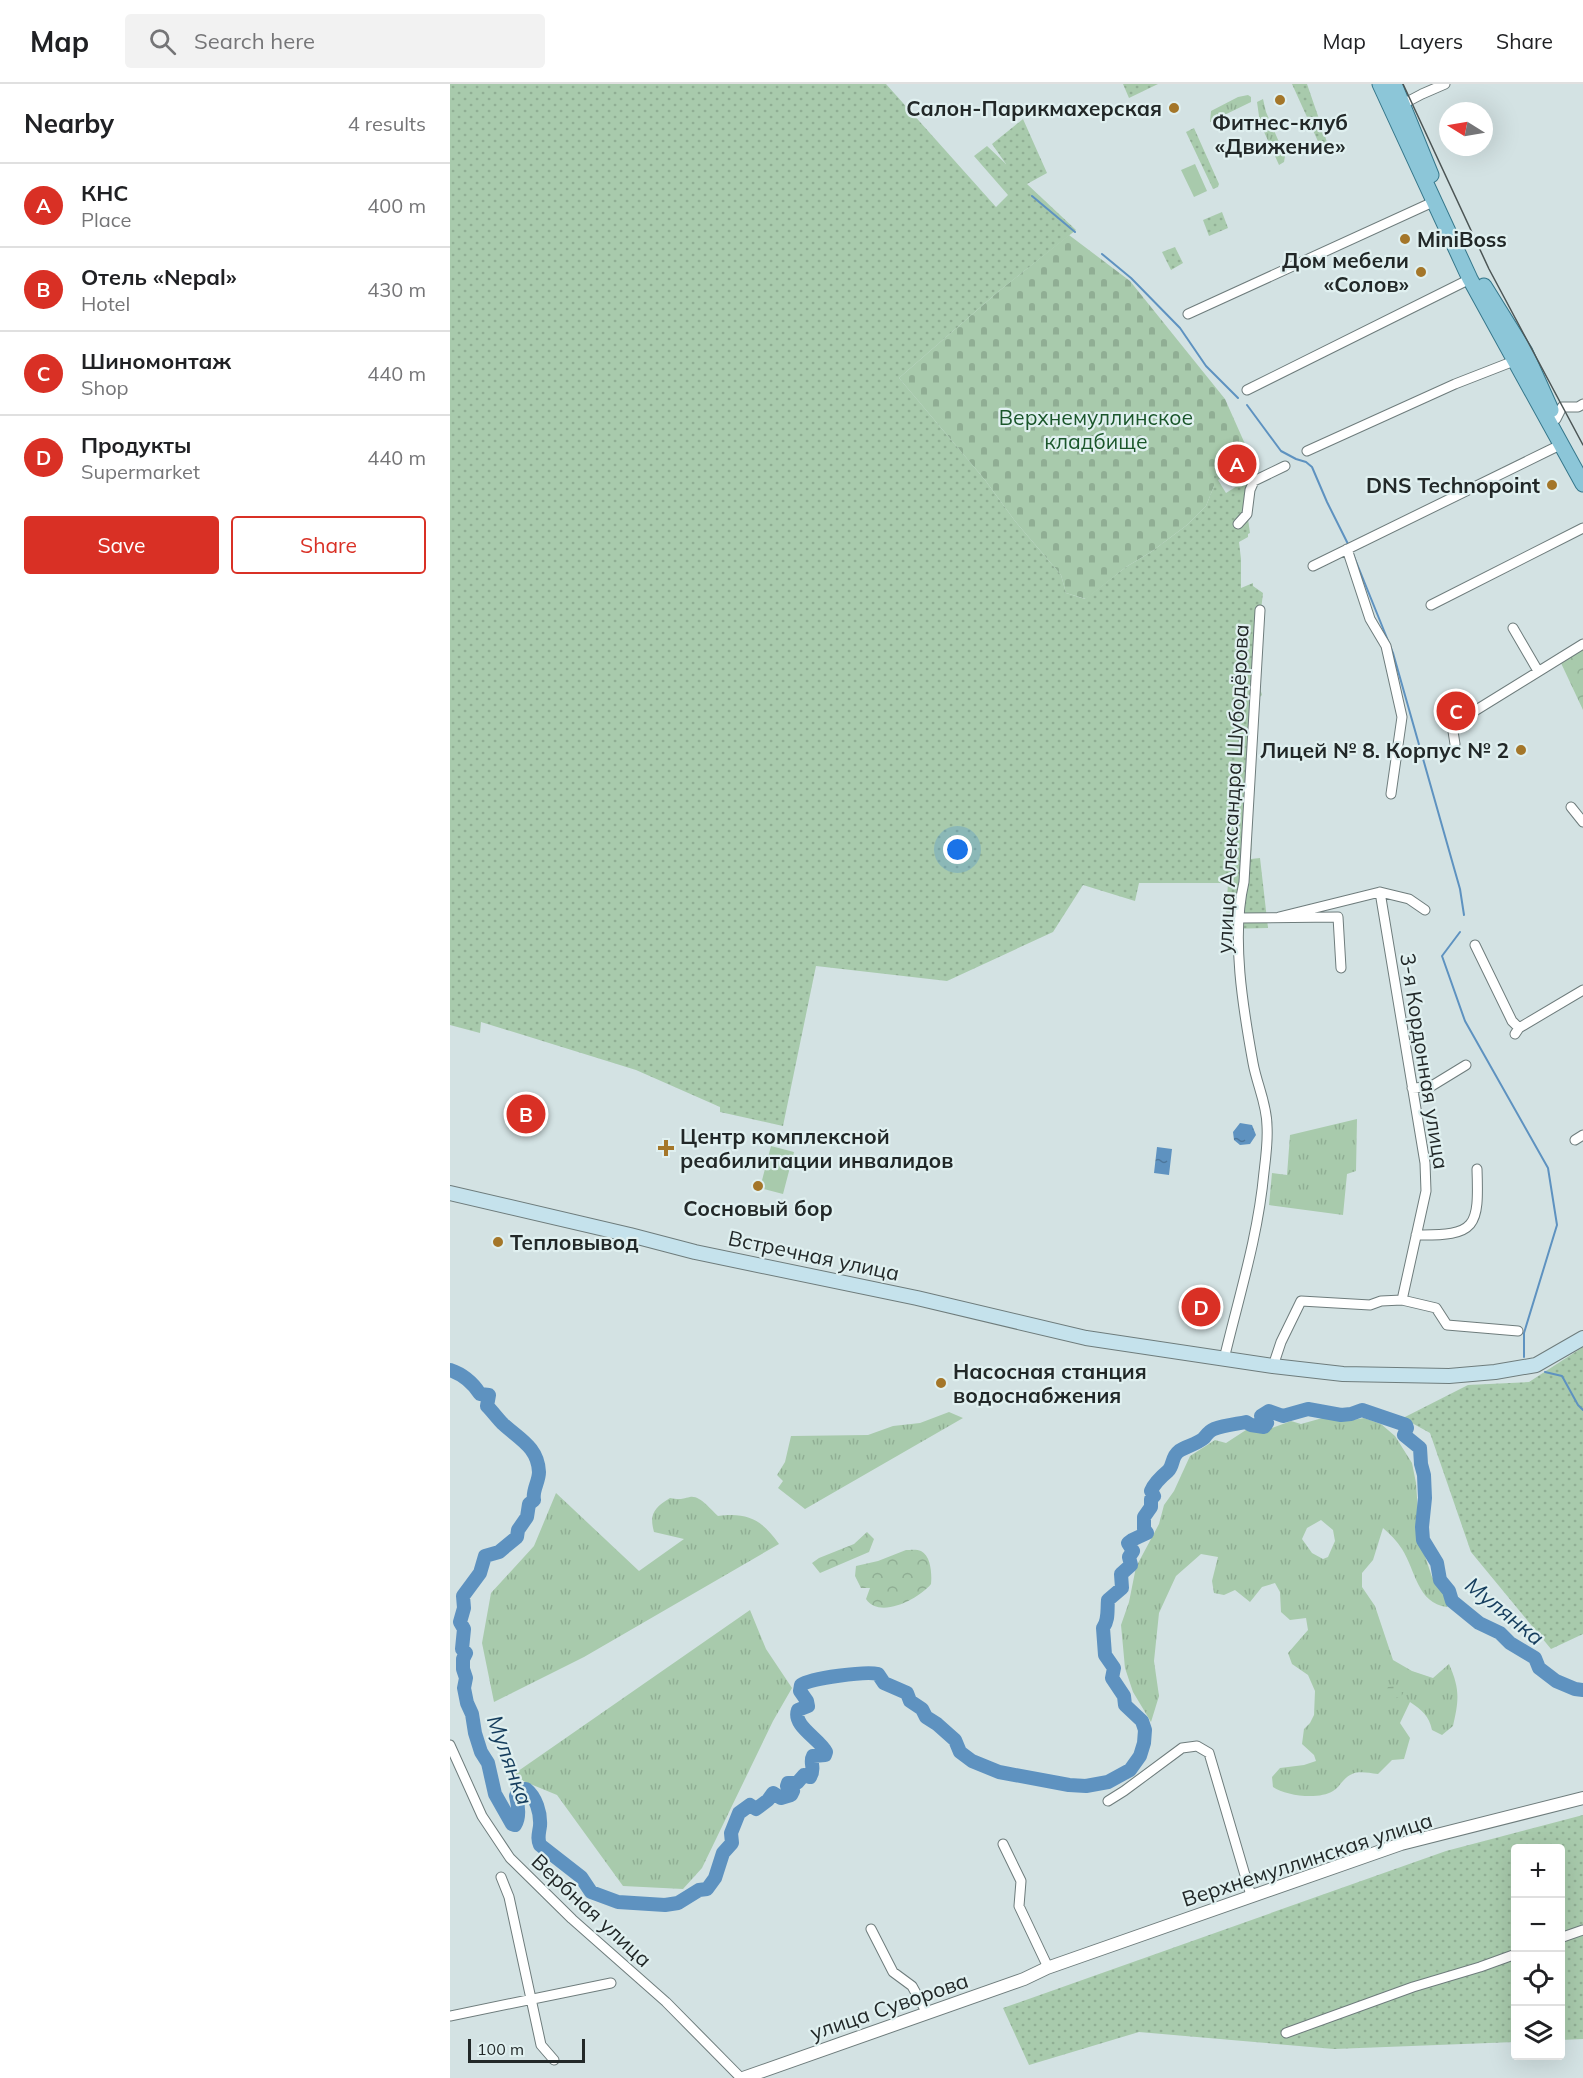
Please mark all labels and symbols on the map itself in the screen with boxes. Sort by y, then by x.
marker: Фитнес-клуб «Движение» [1273,93,1287,107]
place label: Салон-Парикмахерская [906,95,1162,121]
marker: Салон-Парикмахерская [1167,101,1181,115]
north arrow [1439,102,1493,156]
place label: Фитнес-клуб «Движение» [1212,109,1348,159]
place label: MiniBoss [1417,226,1507,252]
marker: MiniBoss [1398,232,1412,246]
place label: Дом мебели «Солов» [1282,247,1409,297]
marker: Дом мебели «Солов» [1414,265,1428,279]
park label: Верхнемуллинское кладбище [999,404,1193,454]
pin: A [1218,442,1256,487]
place label: DNS Technopoint [1366,472,1540,498]
marker: DNS Technopoint [1545,478,1559,492]
street label: улица Александра Шубодёрова [1210,624,1254,954]
pin: C [1436,688,1476,734]
place label: Лицей № 8. Корпус № 2 [1260,737,1509,763]
marker: Лицей № 8. Корпус № 2 [1514,743,1528,757]
your location [943,835,972,864]
street label: 3-я Кордонная улица [1395,951,1455,1171]
pin: B [506,1092,546,1136]
place label: Центр комплексной реабилитации инвалидов [680,1123,953,1173]
marker: Центр комплексной реабилитации инвалидов [657,1139,675,1157]
marker: Сосновый бор [751,1179,765,1193]
place label: Сосновый бор [683,1195,833,1221]
street label: Встречная улица [726,1224,902,1286]
place label: Тепловывод [510,1229,639,1255]
marker: Тепловывод [491,1235,505,1249]
pin: D [1182,1284,1221,1330]
place label: Насосная станция водоснабжения [953,1358,1147,1408]
marker: Насосная станция водоснабжения [934,1376,948,1390]
water label: Мулянка [1460,1571,1550,1651]
water label: Мулянка [481,1711,539,1809]
street label: Верхнемуллинская улица [1179,1806,1435,1912]
street label: Вербная улица [527,1848,657,1972]
street label: улица Суворова [807,1967,971,2045]
scale bar [468,2036,585,2064]

